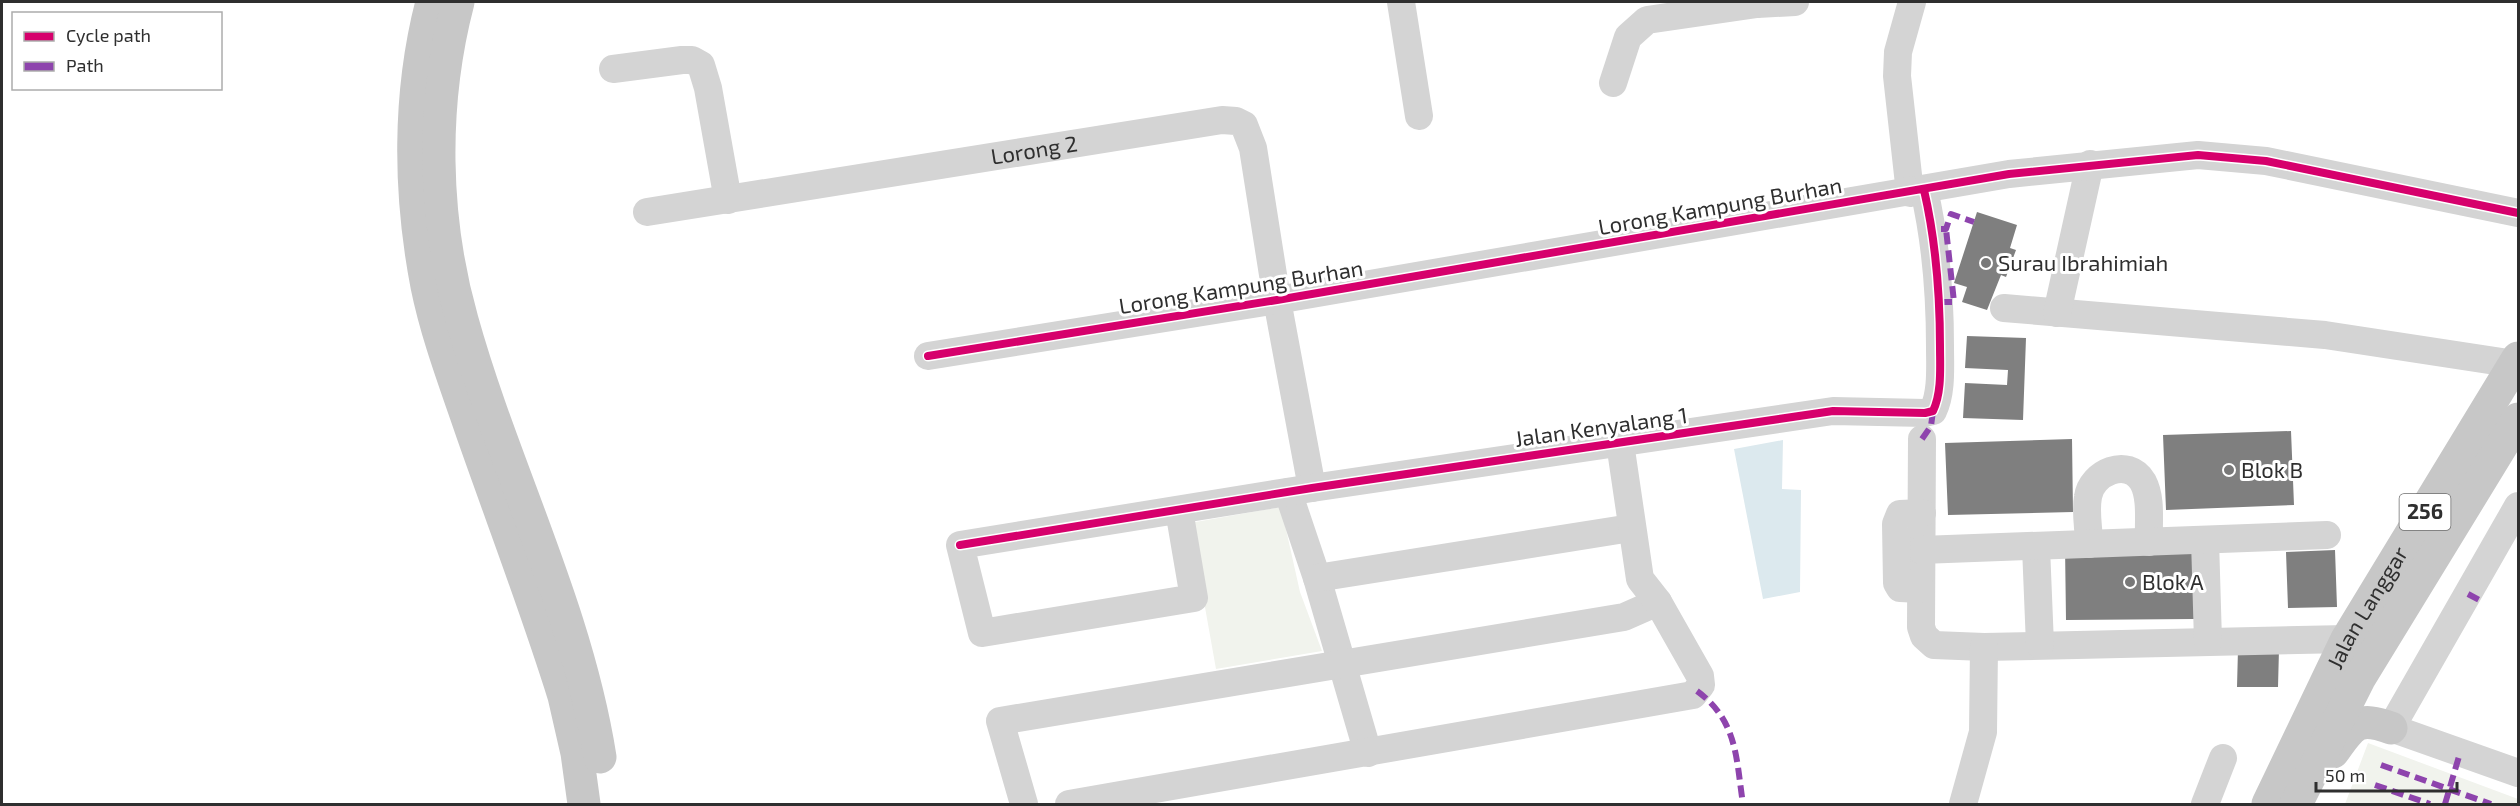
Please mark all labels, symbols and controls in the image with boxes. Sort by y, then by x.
legend [12,12,222,90]
text: Cycle path [66,24,151,46]
text: Path [66,54,104,76]
street label: Lorong 2 [989,129,1079,169]
street label: Lorong Kampung Burhan [1596,171,1844,239]
place label: Surau Ibrahimiah [1998,249,2168,275]
street label: Lorong Kampung Burhan [1117,254,1365,318]
marker: Surau Ibrahimiah [1979,256,1993,270]
street label: Jalan Kenyalang 1 [1513,401,1689,451]
place label: Blok B [2241,456,2303,482]
marker: Blok B [2222,463,2236,477]
road number: 256 [2400,494,2450,530]
street label: Jalan Langgar [2321,541,2412,673]
place label: Blok A [2142,568,2204,594]
marker: Blok A [2123,575,2137,589]
scale bar [2316,755,2457,793]
text: 50 m [2325,764,2365,786]

